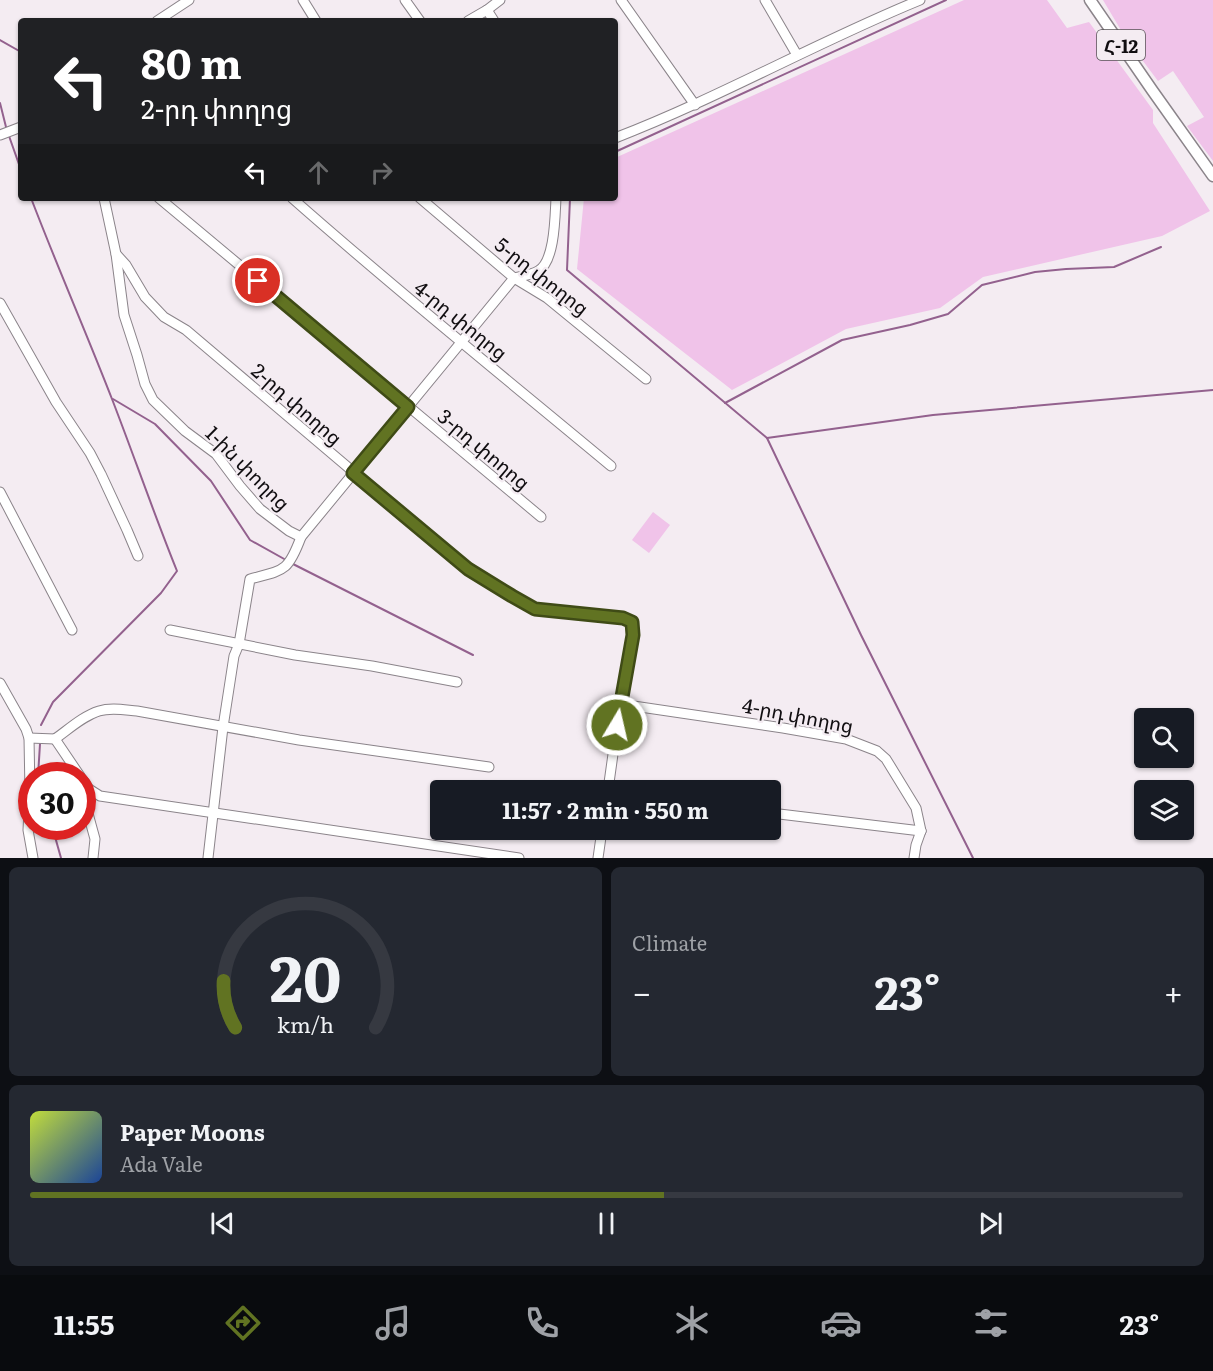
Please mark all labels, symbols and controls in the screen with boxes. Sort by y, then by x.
text: 80 m [141,30,242,92]
road number: Հ-12 [1097,30,1145,60]
icon: left [42,42,120,120]
text: 2-րդ փողոց [141,87,292,127]
icon: left [239,156,272,189]
icon: ahead [302,156,335,189]
icon: right [365,156,398,189]
street label: 5-րդ փողոց [490,229,596,321]
pin [232,255,283,306]
icon: arrive [241,264,274,297]
street label: 4-րդ փողոց [409,272,515,366]
street label: 2-րդ փողոց [246,355,350,451]
street label: 3-րդ փողոց [432,400,538,496]
street label: 1-ին փողոց [200,418,298,516]
street label: 4-րդ փողոց [740,689,856,739]
position arrow [585,693,649,757]
map controls [1134,708,1194,840]
button: search [1134,708,1194,768]
speed limit sign: 30 [18,762,96,840]
button: layers [1134,780,1194,840]
text: 11:57 · 2 min · 550 m [502,793,709,826]
text: Climate [632,927,707,957]
text: 20 [270,929,341,1021]
text: 23° [874,957,941,1024]
text: − [632,966,651,1015]
text: + [1164,966,1183,1015]
text: km/h [277,1009,334,1041]
text: Paper Moons [120,1115,265,1148]
text: Ada Vale [120,1148,203,1178]
icon: previous [206,1207,239,1240]
icon: pause [590,1207,623,1240]
icon: next [974,1207,1007,1240]
icon: directions [222,1302,264,1344]
icon: music [372,1302,414,1344]
icon: phone [521,1302,563,1344]
icon: climate [671,1302,713,1344]
icon: car [820,1302,862,1344]
icon: filters [970,1302,1012,1344]
text: 11:55 [54,1303,114,1343]
text: 23° [1120,1303,1159,1343]

